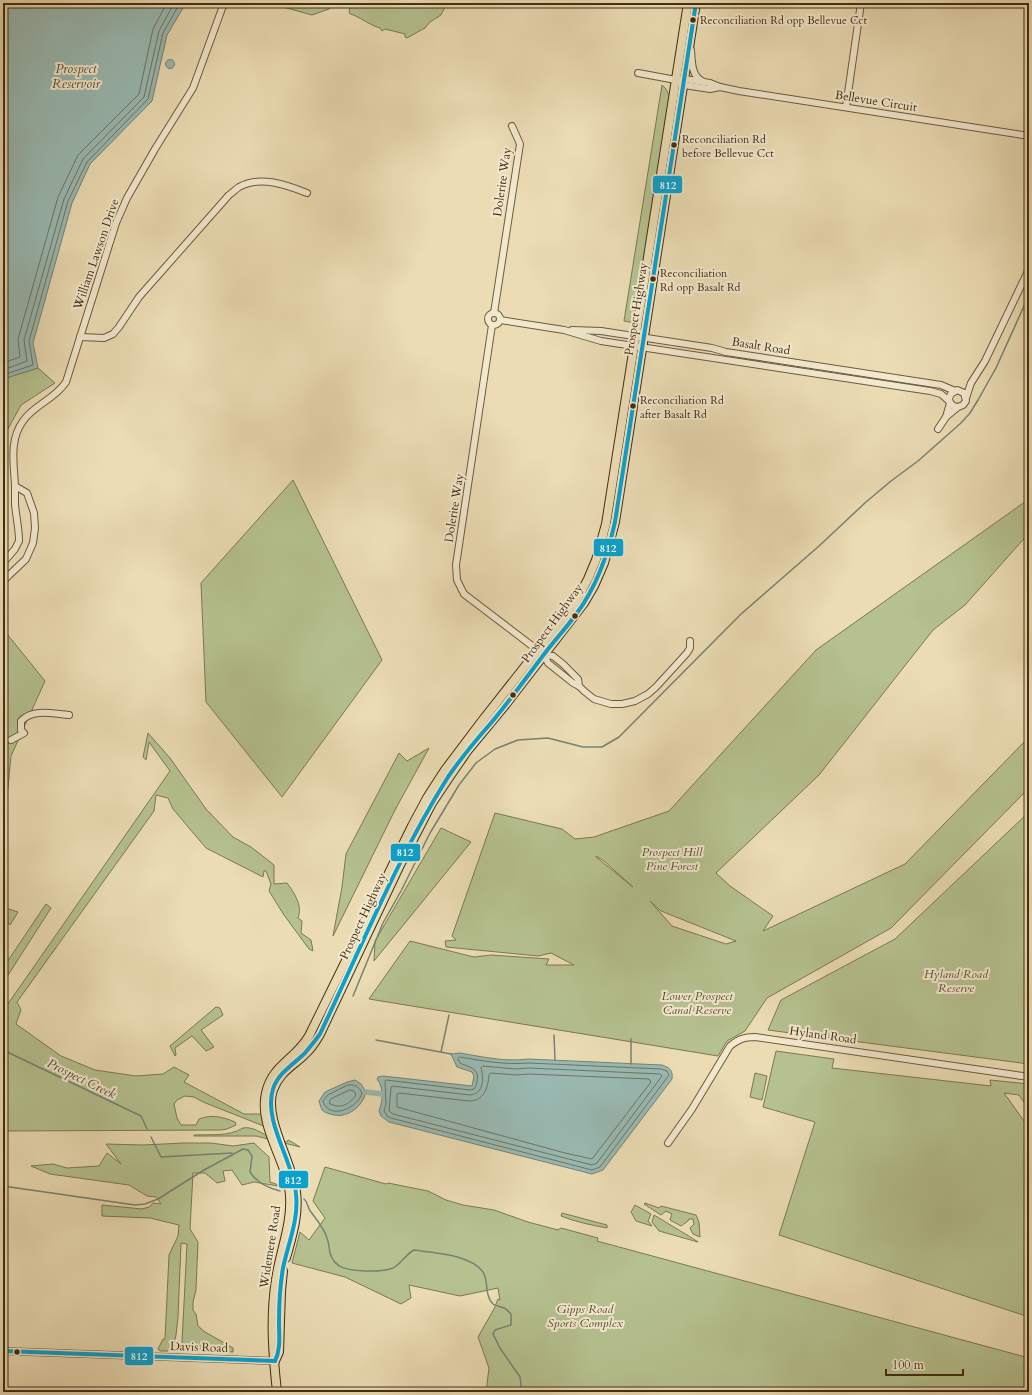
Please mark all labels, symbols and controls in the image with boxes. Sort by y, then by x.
place label: Reconciliation Rd opp Bellevue Cct [700,13,867,28]
marker: Reconciliation Rd opp Bellevue Cct [688,15,698,25]
water label: Prospect Reservoir [52,60,101,93]
street label: Bellevue Circuit [834,87,918,115]
place label: Reconciliation Rd before Bellevue Cct [682,132,774,161]
marker: Reconciliation Rd before Bellevue Cct [669,140,679,150]
street label: Dolerite Way [489,146,515,218]
line badge: 812 [652,175,683,194]
text: 812 [660,178,677,193]
street label: William Lawson Drive [69,196,122,313]
street label: Prospect Highway [621,261,651,357]
place label: Reconciliation Rd opp Basalt Rd [660,266,741,295]
marker: Reconciliation Rd opp Basalt Rd [648,274,658,284]
street label: Basalt Road [731,333,792,359]
place label: Reconciliation Rd after Basalt Rd [640,393,724,422]
marker: Reconciliation Rd after Basalt Rd [628,401,638,411]
street label: Dolerite Way [441,472,467,544]
line badge: 812 [593,538,624,557]
text: 812 [600,541,617,556]
street label: Prospect Highway [518,580,587,666]
unlabelled marker [570,611,580,621]
unlabelled marker [508,690,518,700]
line badge: 812 [390,843,421,862]
park label: Prospect Hill Pine Forest [642,844,703,874]
text: 812 [397,845,414,860]
street label: Prospect Highway [336,869,390,962]
park label: Hyland Road Reserve [924,966,989,996]
park label: Lower Prospect Canal Reserve [661,988,733,1018]
street label: Hyland Road [789,1022,858,1048]
water label: Prospect Creek [44,1054,120,1104]
line badge: 812 [278,1170,309,1189]
text: 812 [285,1173,302,1188]
street label: Widemere Road [255,1204,285,1290]
park label: Gipps Road Sports Complex [547,1301,623,1331]
street label: Davis Road [170,1338,229,1356]
line badge: 812 [124,1346,154,1366]
unlabelled marker [12,1347,22,1357]
text: 812 [131,1349,148,1364]
scale bar [886,1351,963,1377]
text: 100 m [892,1357,925,1373]

